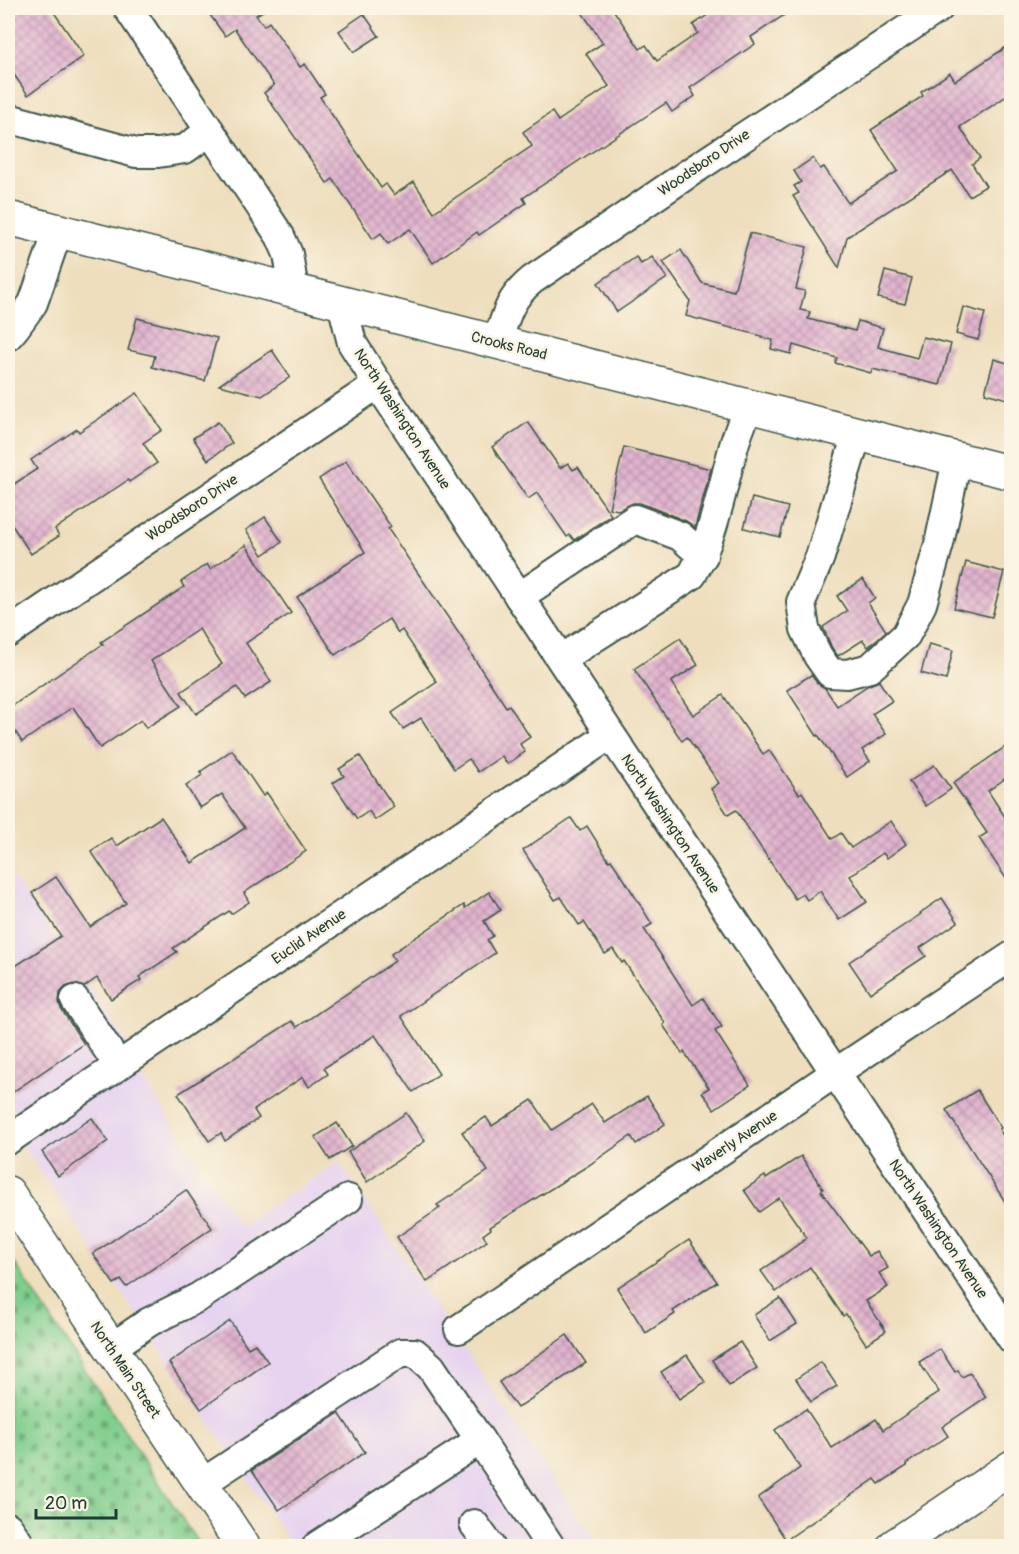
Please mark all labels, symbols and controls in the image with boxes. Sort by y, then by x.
street label: Woodsboro Drive [654,125,754,201]
street label: Crooks Road [469,327,549,365]
street label: North Washington Avenue [349,345,455,493]
street label: Woodsboro Drive [142,470,242,546]
street label: North Washington Avenue [616,751,724,898]
street label: Euclid Avenue [268,905,350,969]
street label: Waverly Avenue [689,1106,782,1177]
street label: North Washington Avenue [884,1156,992,1303]
street label: North Main Street [86,1318,165,1423]
scale bar [36,1482,116,1520]
text: 20 m [45,1492,87,1515]

